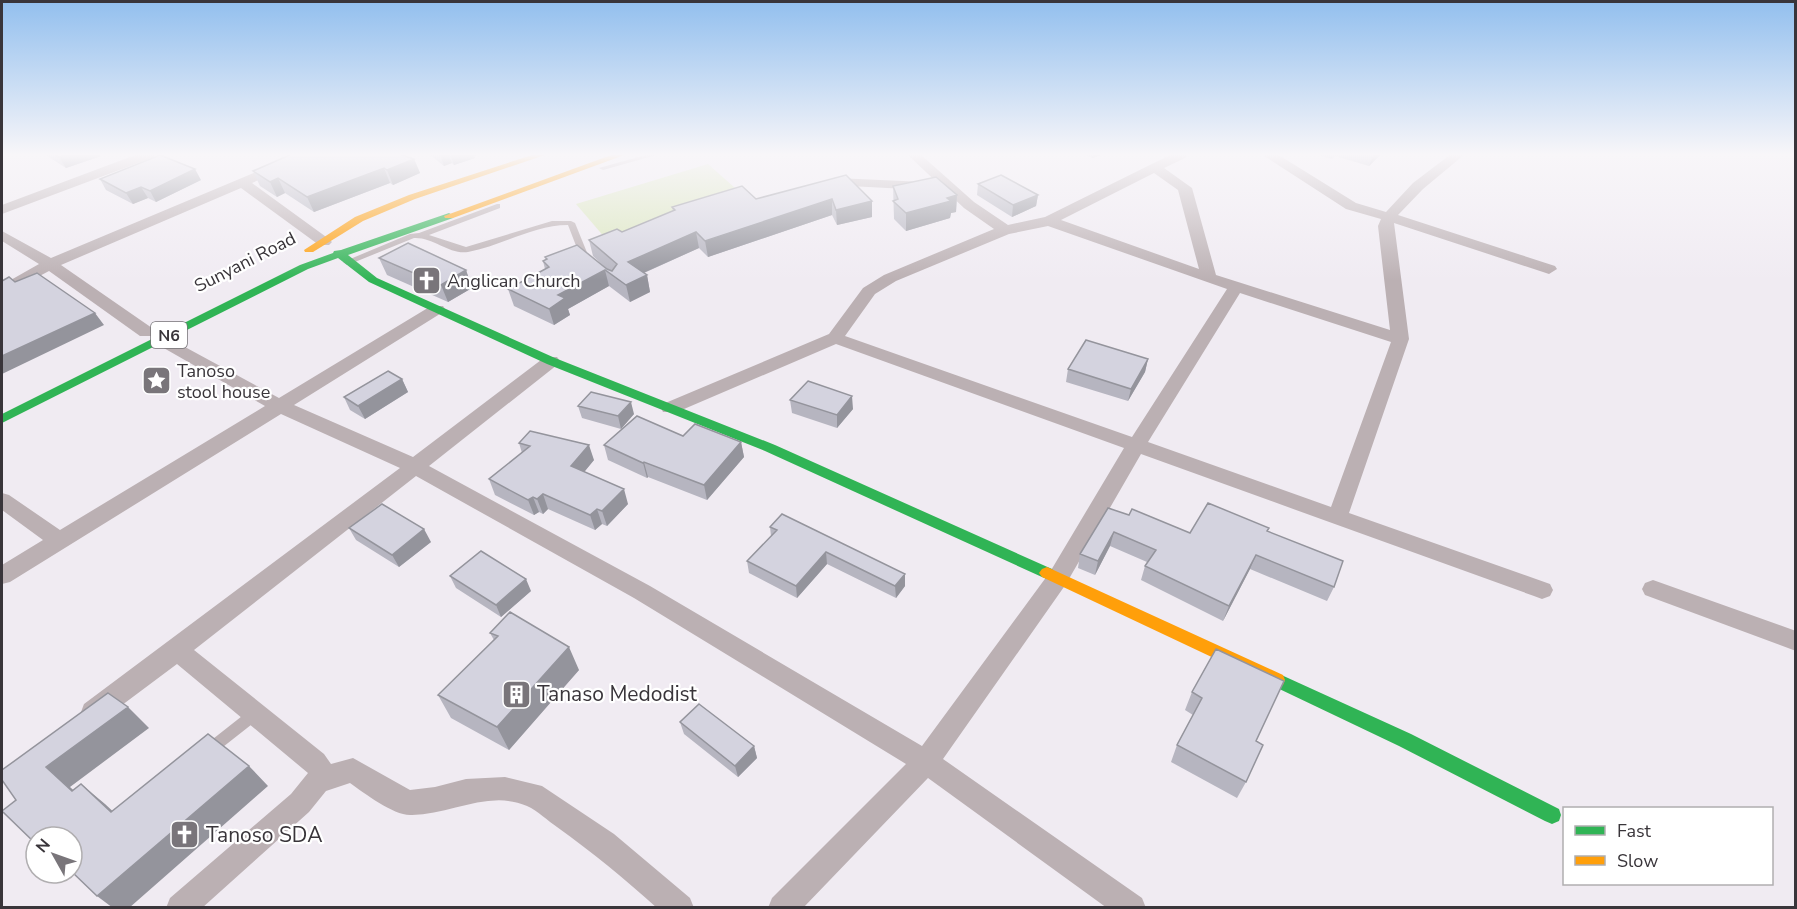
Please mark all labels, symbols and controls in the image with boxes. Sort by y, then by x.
street label: Sunyani Road [190,226,300,298]
church icon: Anglican Church [410,265,442,297]
place label: Anglican Church [447,269,580,293]
road number: N6 [151,322,187,348]
place label: Tanoso stool house [177,359,270,404]
place icon: Tanoso stool house [140,365,172,397]
building icon: Tanaso Medodist [500,678,532,710]
place label: Tanaso Medodist [537,680,698,708]
legend [1563,807,1773,885]
church icon: Tanoso SDA [169,819,201,851]
text: Fast [1617,819,1652,843]
place label: Tanoso SDA [206,821,323,849]
north arrow [24,825,84,885]
text: N [31,834,56,858]
text: Slow [1617,849,1658,873]

